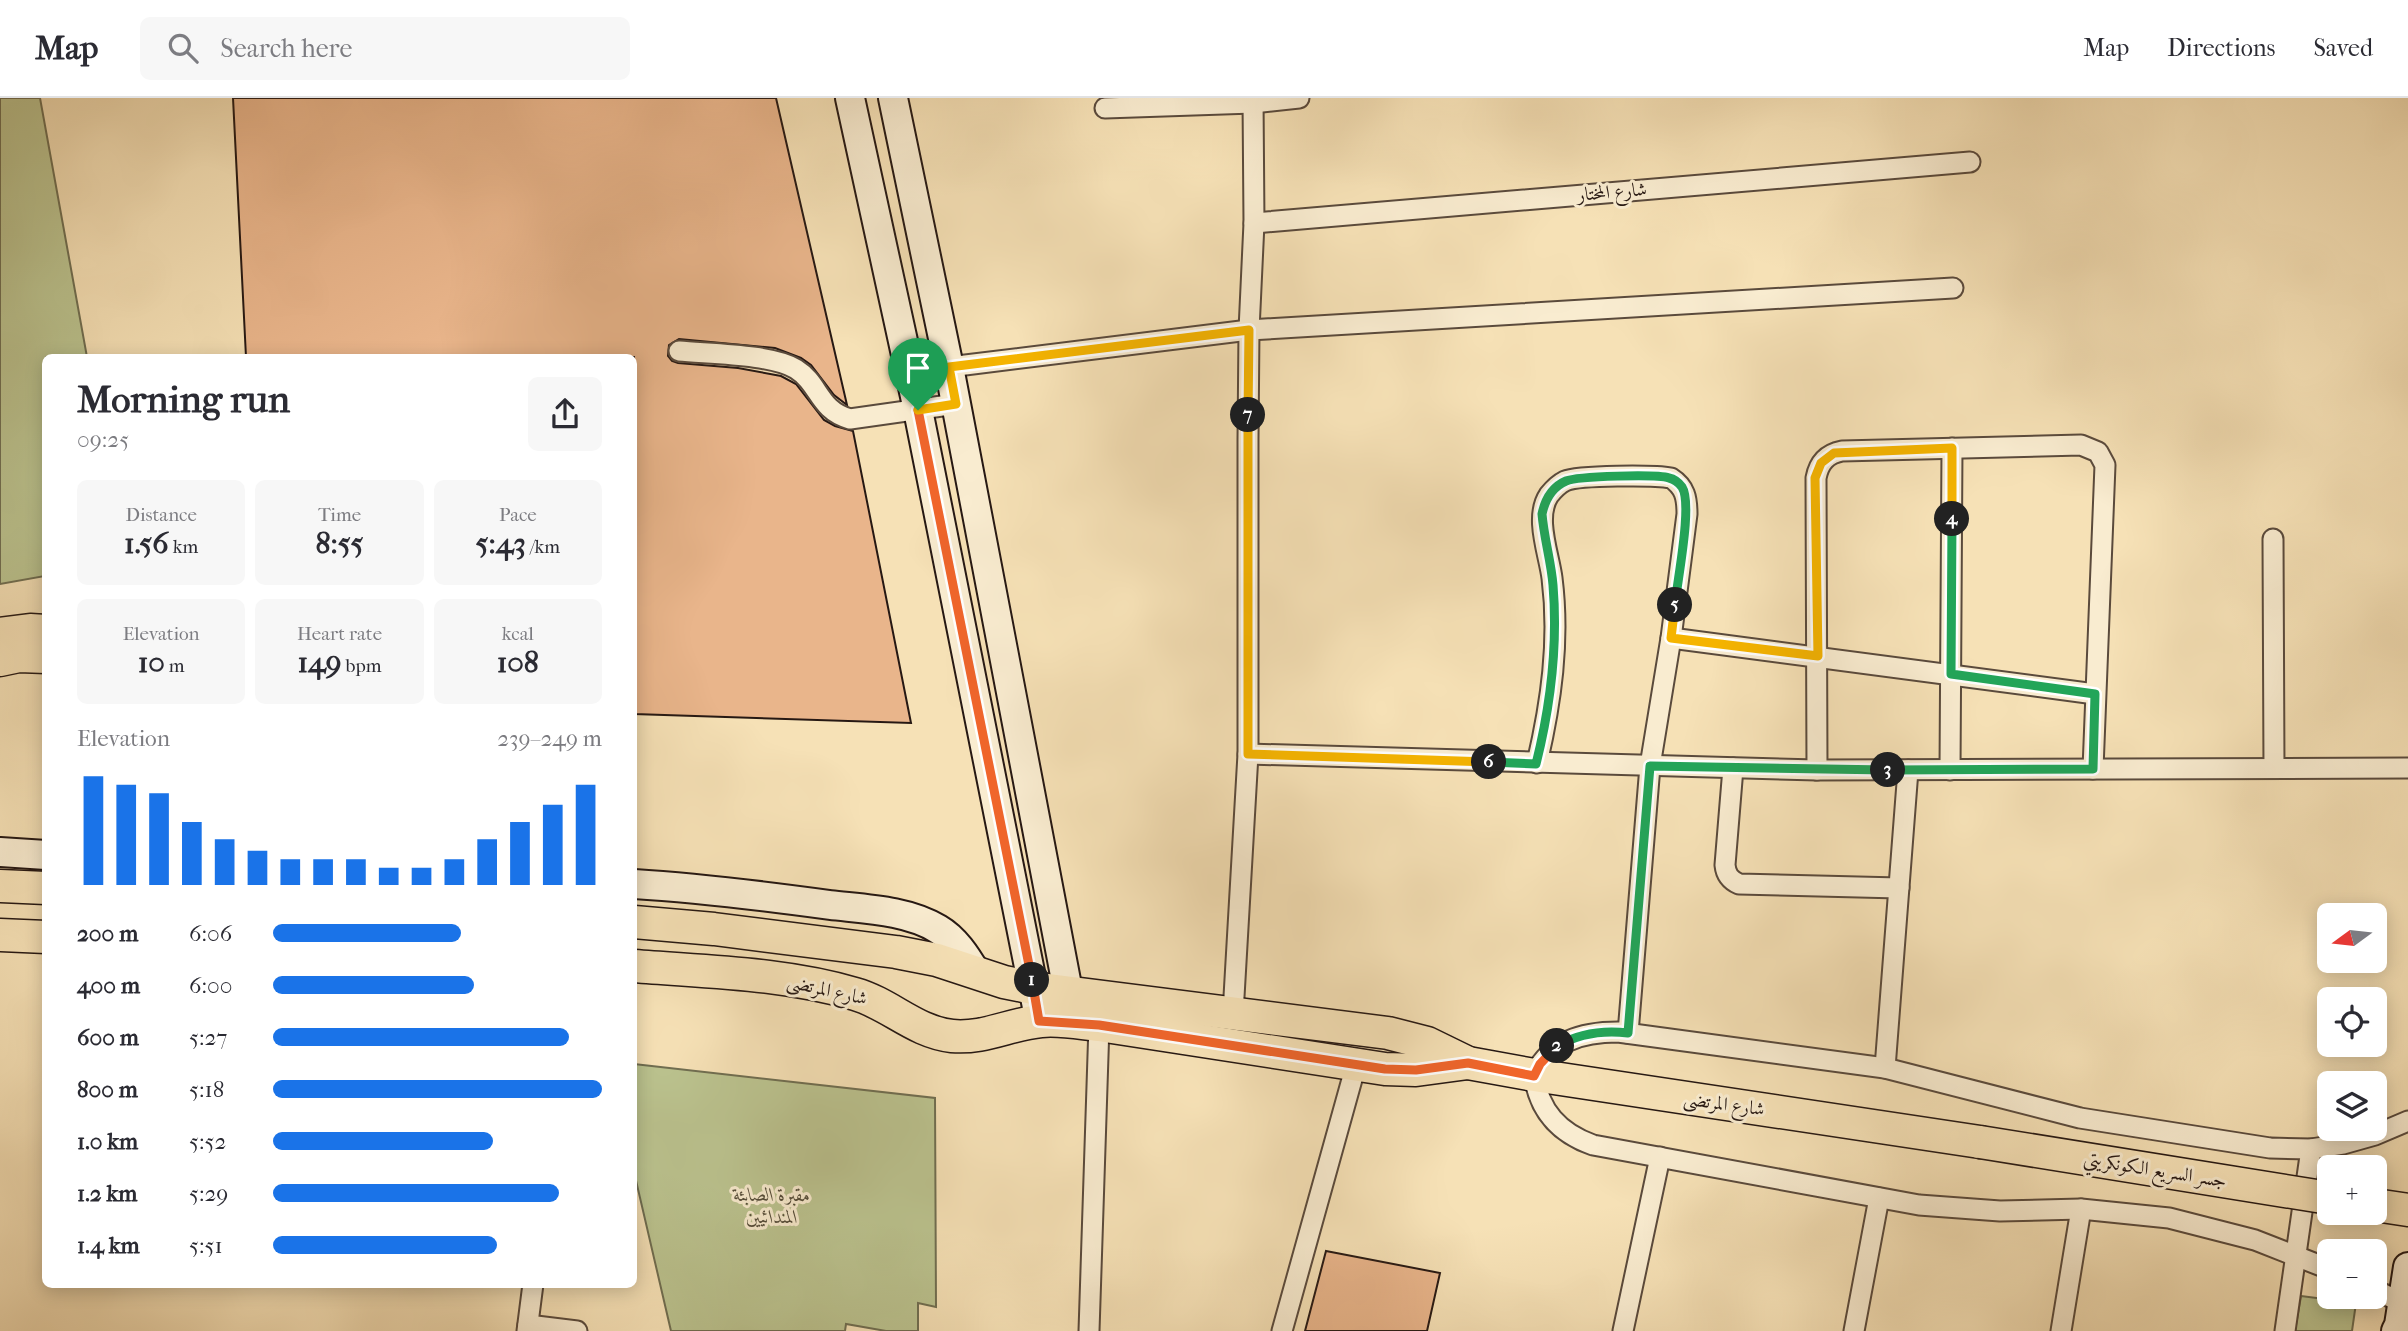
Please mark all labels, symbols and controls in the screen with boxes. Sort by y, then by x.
search box [140,17,630,80]
text: Map [35,29,98,68]
icon: search [164,29,202,67]
text: Search here [220,33,352,64]
text: Map [2083,34,2129,62]
text: Directions [2167,34,2275,62]
text: Saved [2313,34,2373,62]
street label: شارع المختار [1574,178,1648,210]
pin [888,338,948,410]
icon: arrive [899,349,937,387]
text: Morning run [77,377,290,422]
button: share [528,377,602,451]
pin: 7 [1230,398,1266,432]
text: 7 [1243,403,1252,425]
text: 09:25 [77,426,129,453]
pin: 4 [1934,502,1969,536]
text: Distance [125,504,197,526]
text: Time [318,504,361,526]
text: Pace [499,504,537,526]
text: 4 [1946,507,1957,529]
text: 1.56 [124,526,169,561]
text: 8:55 [315,526,364,561]
text: 5:43 [476,526,526,561]
text: km [169,536,198,558]
text: /km [526,536,560,558]
pin: 5 [1658,588,1692,622]
text: 5 [1670,593,1679,615]
text: Elevation [123,623,200,645]
text: Heart rate [297,623,382,645]
text: kcal [502,623,534,645]
text: 10 [138,645,165,680]
text: 149 [297,645,342,680]
text: 108 [497,645,539,680]
text: m [165,655,185,677]
text: bpm [342,655,382,677]
text: Elevation [77,725,170,752]
text: 239–249 m [497,725,602,752]
pin: 6 [1472,744,1506,780]
text: 6 [1483,750,1494,772]
pin: 3 [1870,752,1906,788]
text: 3 [1884,758,1891,780]
north arrow [2317,903,2387,973]
map controls [2317,903,2387,1309]
text: 200 m [77,920,138,947]
text: 6:06 [189,920,232,947]
pin: 1 [1014,962,1050,998]
text: 1 [1028,968,1035,990]
street label: شارع المرتضى [784,970,869,1014]
text: 400 m [77,972,140,999]
text: 6:00 [189,972,232,999]
button: locate [2317,987,2387,1057]
text: 600 m [77,1024,139,1051]
text: 5:27 [189,1024,227,1051]
pin: 2 [1540,1028,1574,1063]
text: 2 [1552,1034,1561,1056]
button: layers [2317,1071,2387,1141]
text: 800 m [77,1076,138,1103]
text: 5:18 [189,1076,224,1103]
street label: شارع المرتضى [1681,1087,1766,1125]
text: 1.0 km [77,1128,138,1155]
text: 5:52 [189,1128,226,1155]
street label: جسر السريع الكونكريتي [2081,1148,2228,1198]
button: + [2317,1155,2387,1225]
text: 1.2 km [77,1180,137,1207]
text: 5:29 [189,1180,228,1207]
park label: مقبرة الصابئة المندائيين [732,1184,810,1228]
text: 1.4 km [77,1232,140,1259]
text: 5:51 [189,1232,223,1259]
button: − [2317,1239,2387,1309]

